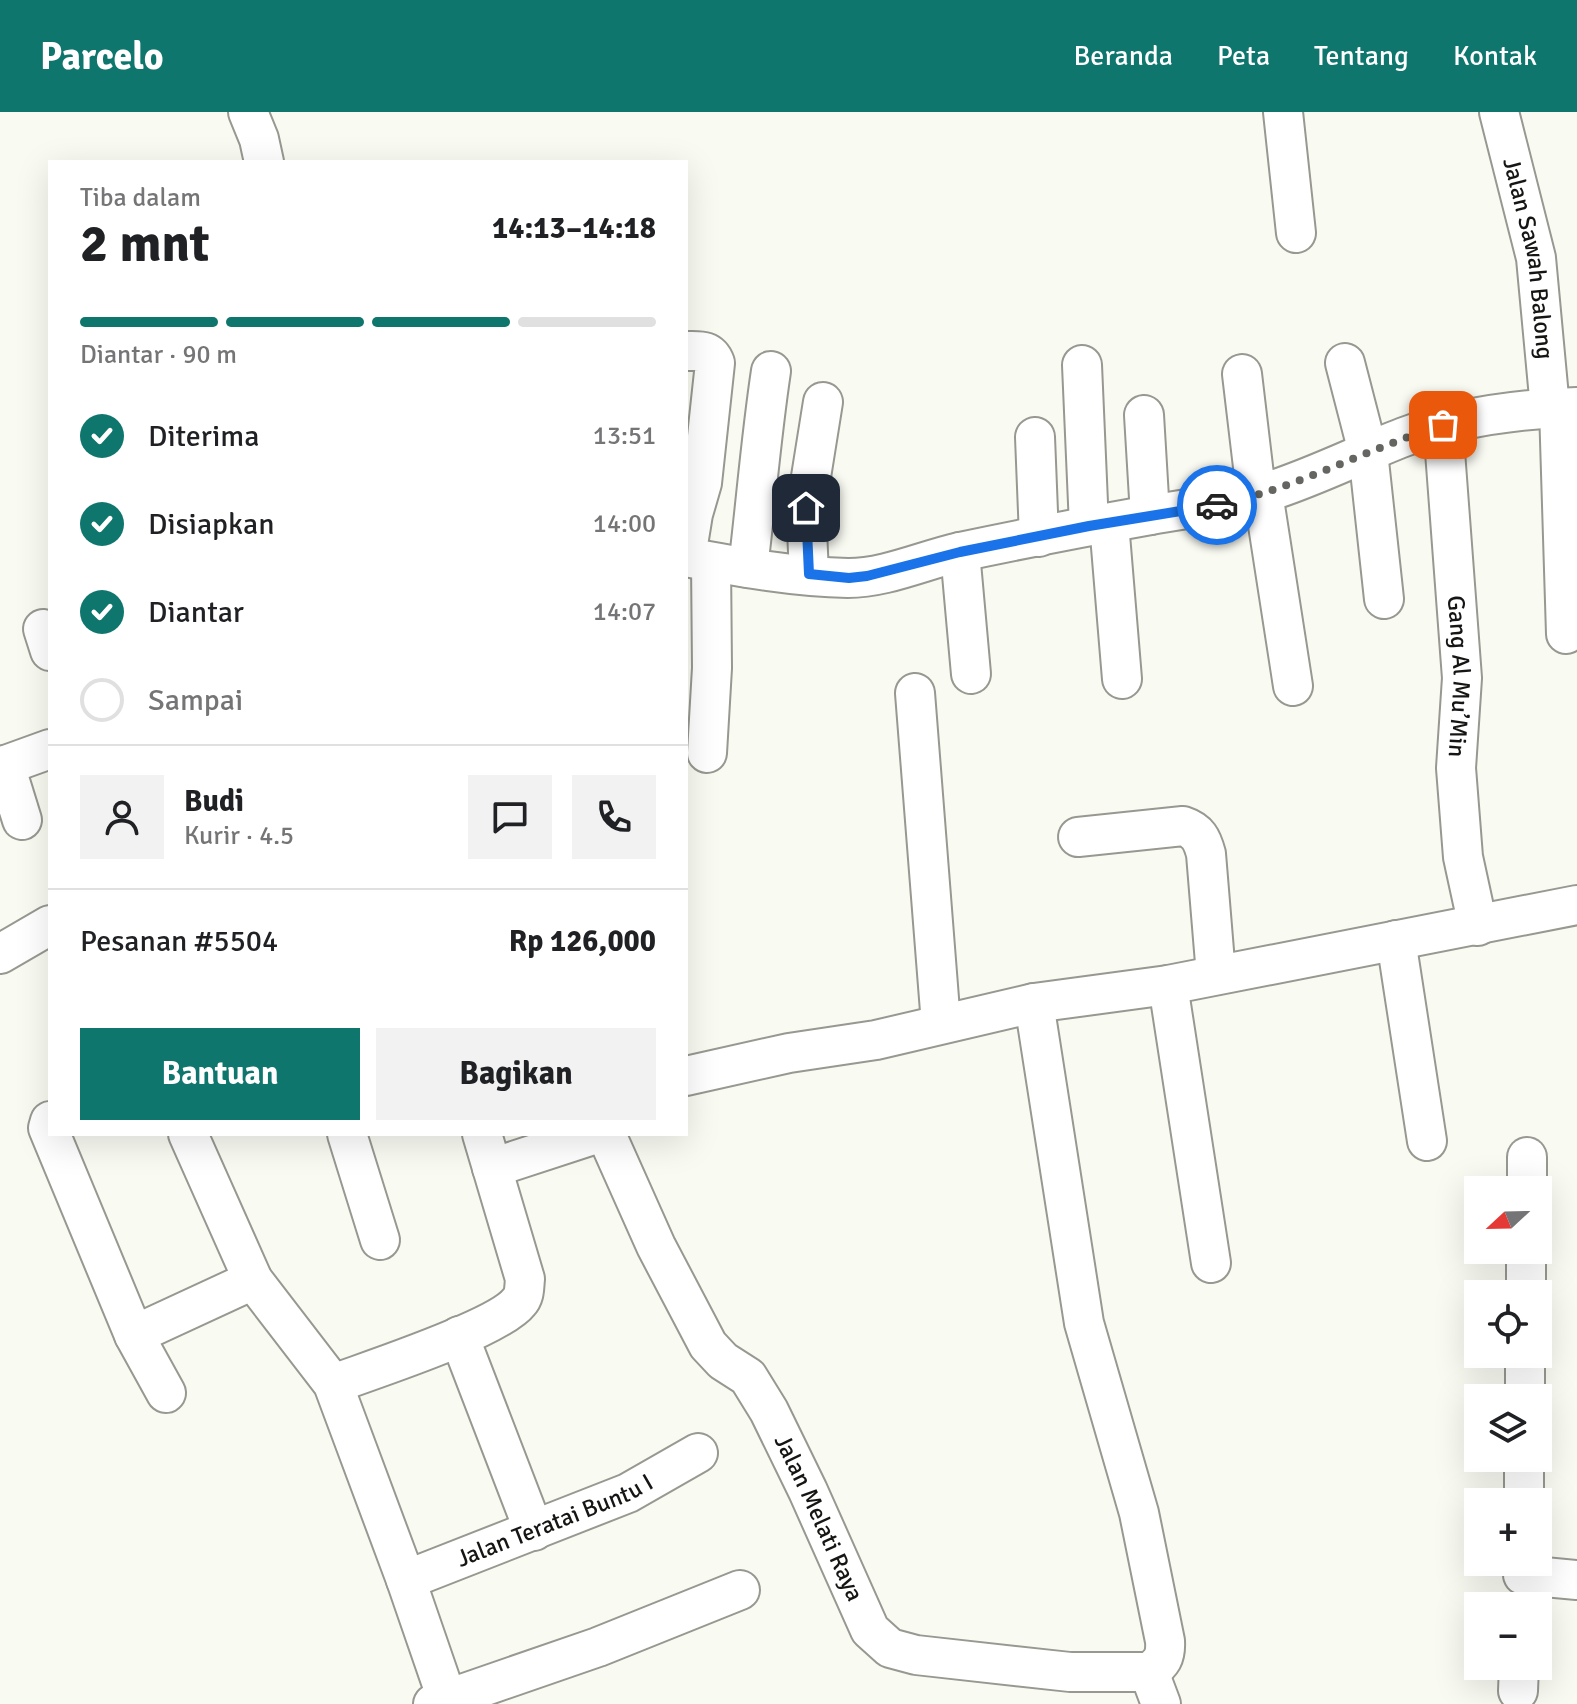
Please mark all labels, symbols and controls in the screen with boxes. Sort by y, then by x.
text: Parcelo [40,33,164,80]
text: Beranda [1073,39,1173,73]
text: Peta [1217,39,1270,73]
text: Tentang [1314,39,1409,73]
text: Kontak [1453,39,1537,73]
street label: Jalan Sawah Balong [1496,155,1560,361]
text: Tiba dalam [80,182,201,214]
text: 14:13–14:18 [492,210,656,247]
text: 2 mnt [80,212,209,276]
text: Diantar · 90 m [80,339,237,371]
pin [1409,391,1477,459]
icon: bag [1421,403,1465,447]
icon: check [80,414,124,458]
text: Diterima [148,418,259,455]
text: 13:51 [593,420,656,452]
courier [1177,465,1257,545]
pin [772,474,840,542]
icon: car [1195,483,1239,527]
icon: home [784,486,828,530]
icon: check [80,502,124,546]
text: Disiapkan [148,506,275,543]
text: 14:00 [593,508,656,540]
icon: check [80,590,124,634]
text: Diantar [148,594,244,631]
street label: Gang Al Mu’Min [1441,594,1477,758]
text: 14:07 [593,596,656,628]
text: Sampai [148,682,243,719]
button: person [80,775,164,859]
button: chat [468,775,552,859]
button: phone [572,775,656,859]
text: Budi [184,783,244,820]
text: Kurir · 4.5 [184,820,294,852]
text: Pesanan #5504 [80,923,278,960]
text: Rp 126,000 [509,923,656,960]
button: Bantuan [80,1028,360,1120]
button: Bagikan [376,1028,656,1120]
north arrow [1464,1176,1552,1264]
map controls [1464,1176,1552,1680]
button: locate [1464,1280,1552,1368]
button: layers [1464,1384,1552,1472]
street label: Jalan Melati Raya [768,1430,870,1606]
street label: Jalan Teratai Buntu I [452,1467,658,1574]
button: + [1464,1488,1552,1576]
button: − [1464,1592,1552,1680]

